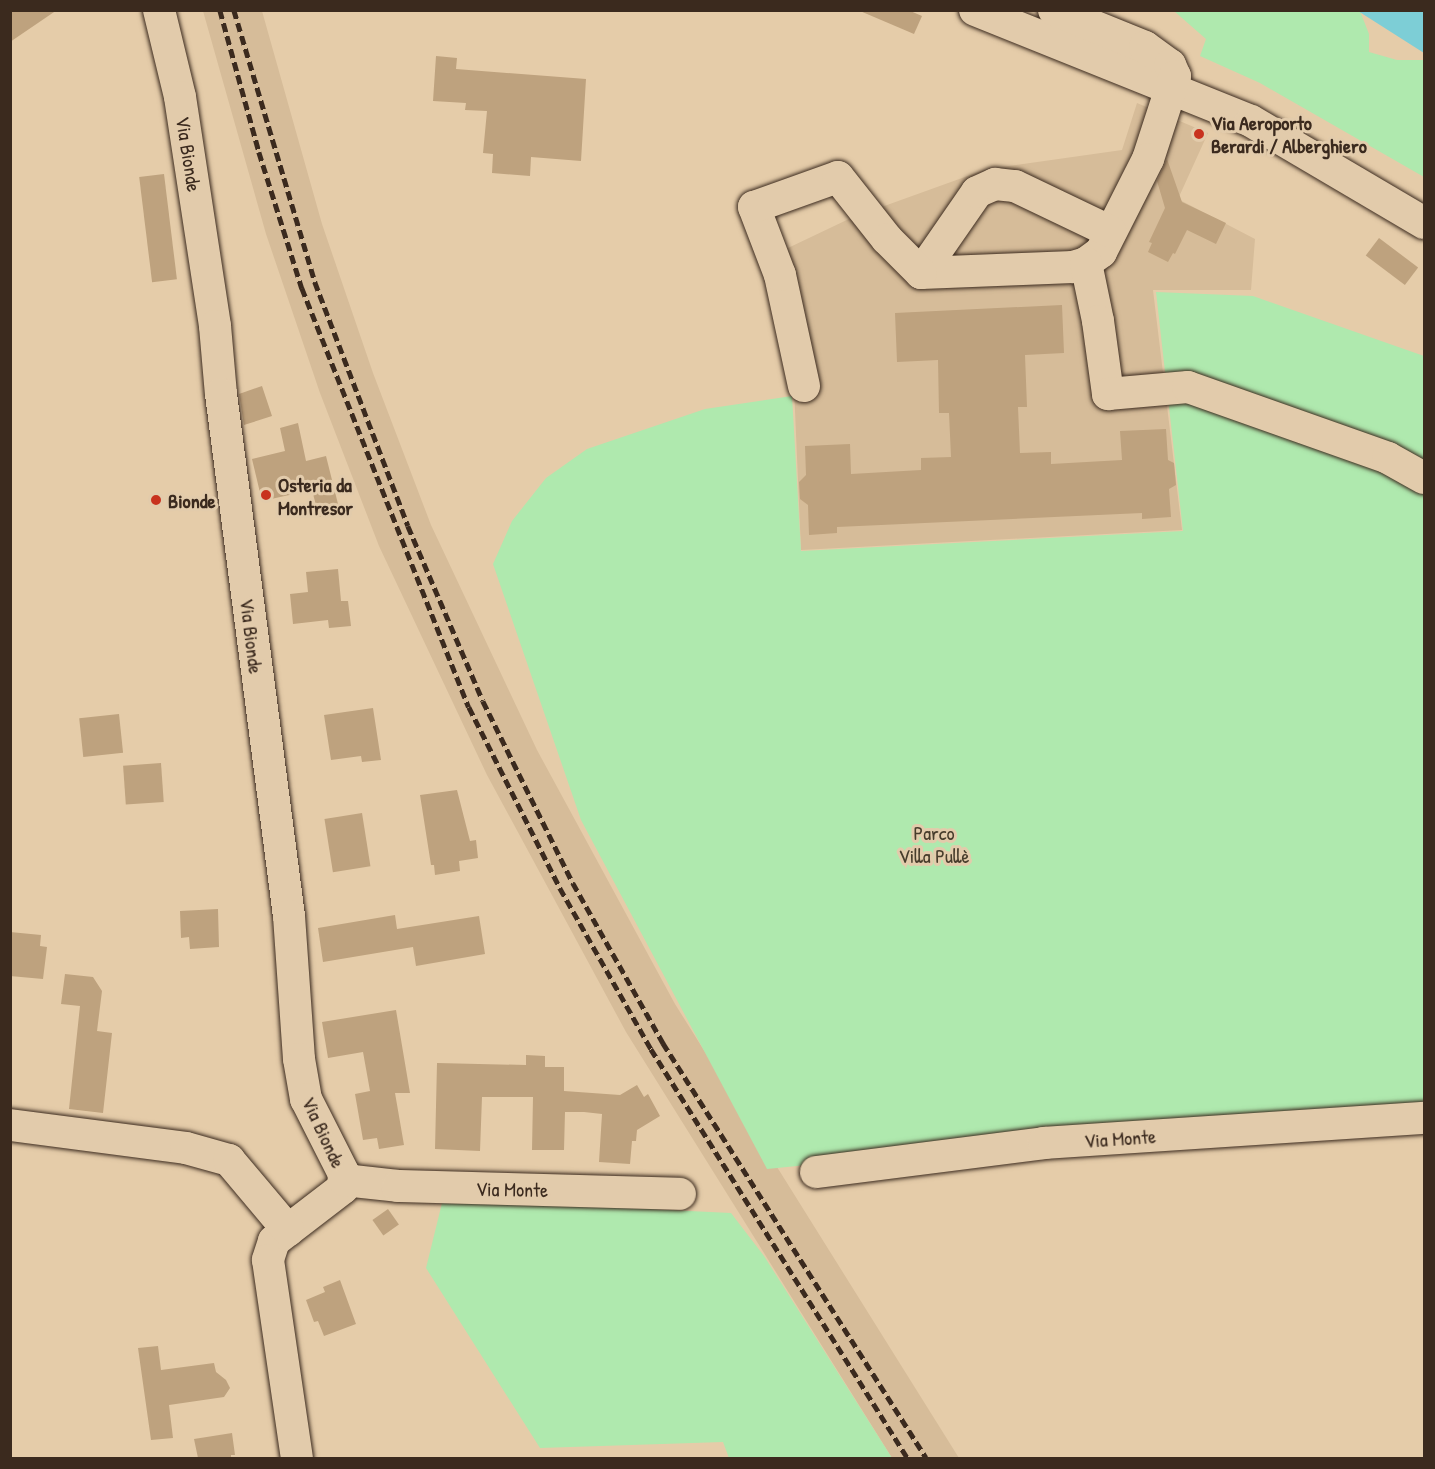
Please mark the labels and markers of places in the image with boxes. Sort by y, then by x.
place label: Via Aeroporto Berardi / Alberghiero [1211,110,1367,157]
marker: Via Aeroporto Berardi / Alberghiero [1192,127,1206,141]
place label: Osteria da Montresor [278,472,353,519]
place label: Bionde [168,488,215,512]
marker: Osteria da Montresor [259,488,273,502]
marker: Bionde [149,493,163,507]

